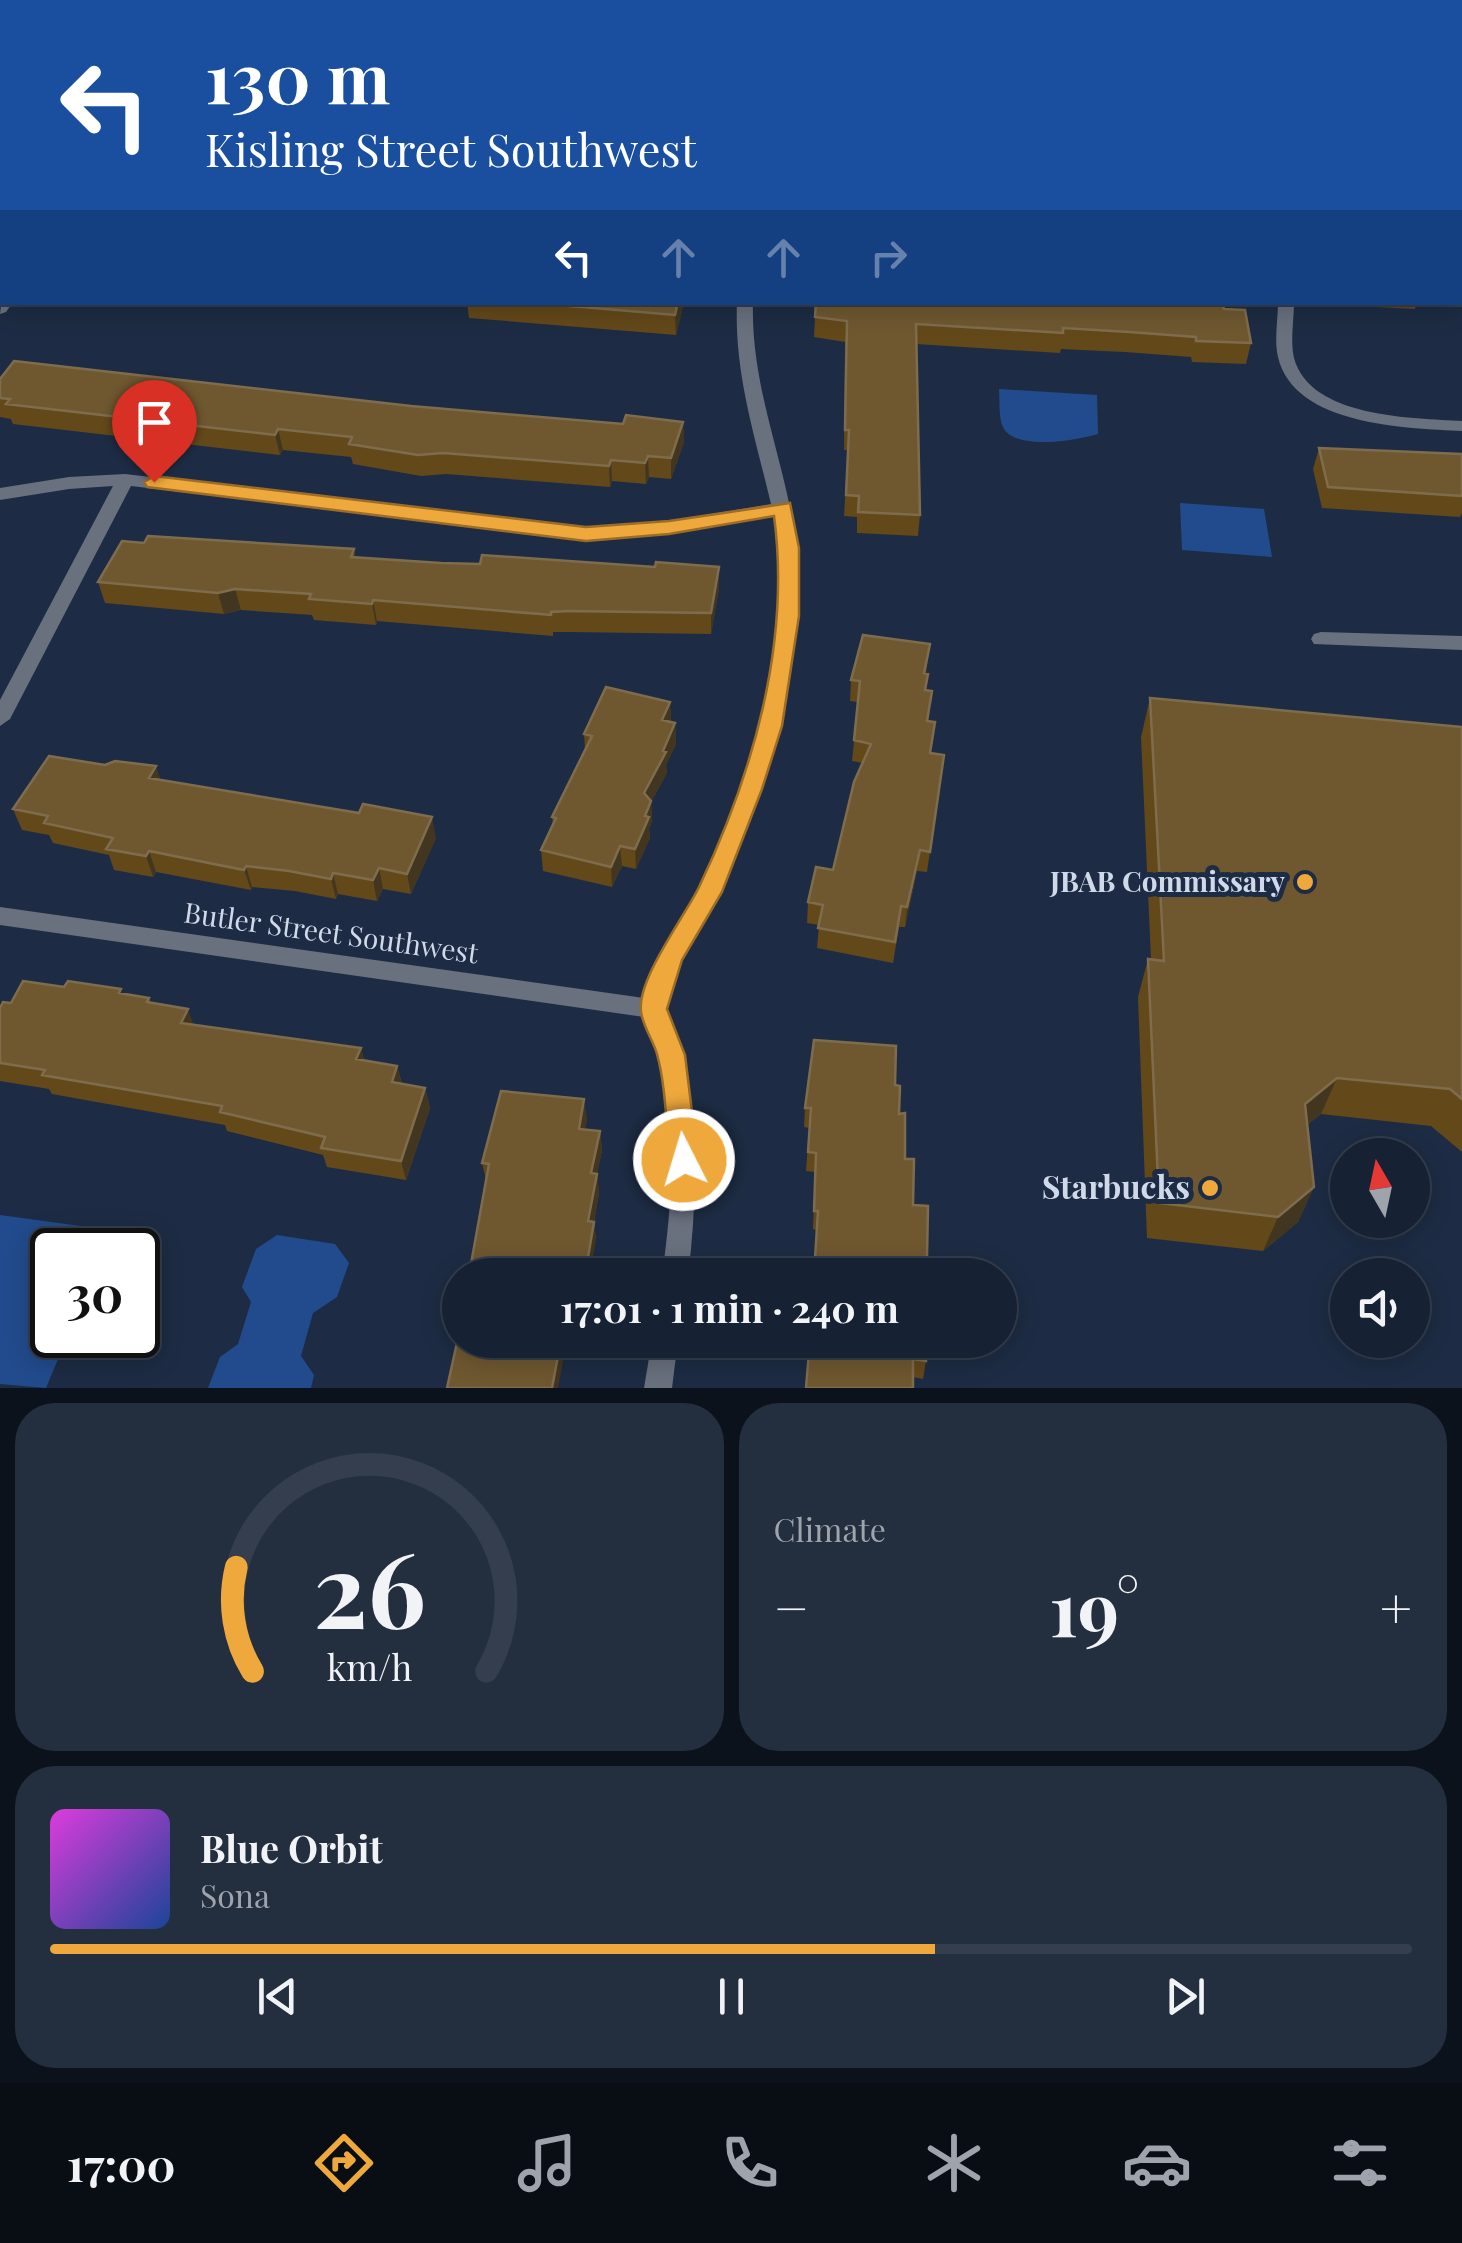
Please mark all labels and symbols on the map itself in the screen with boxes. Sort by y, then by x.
pin [112,380,197,483]
place label: JBAB Commissary [1049,862,1285,899]
marker: JBAB Commissary [1294,871,1316,893]
street label: Butler Street Southwest [182,893,482,971]
position arrow [632,1108,736,1212]
north arrow [1330,1138,1430,1238]
place label: Starbucks [1042,1164,1190,1207]
marker: Starbucks [1199,1177,1221,1199]
speed limit sign: 30 [30,1228,160,1358]

